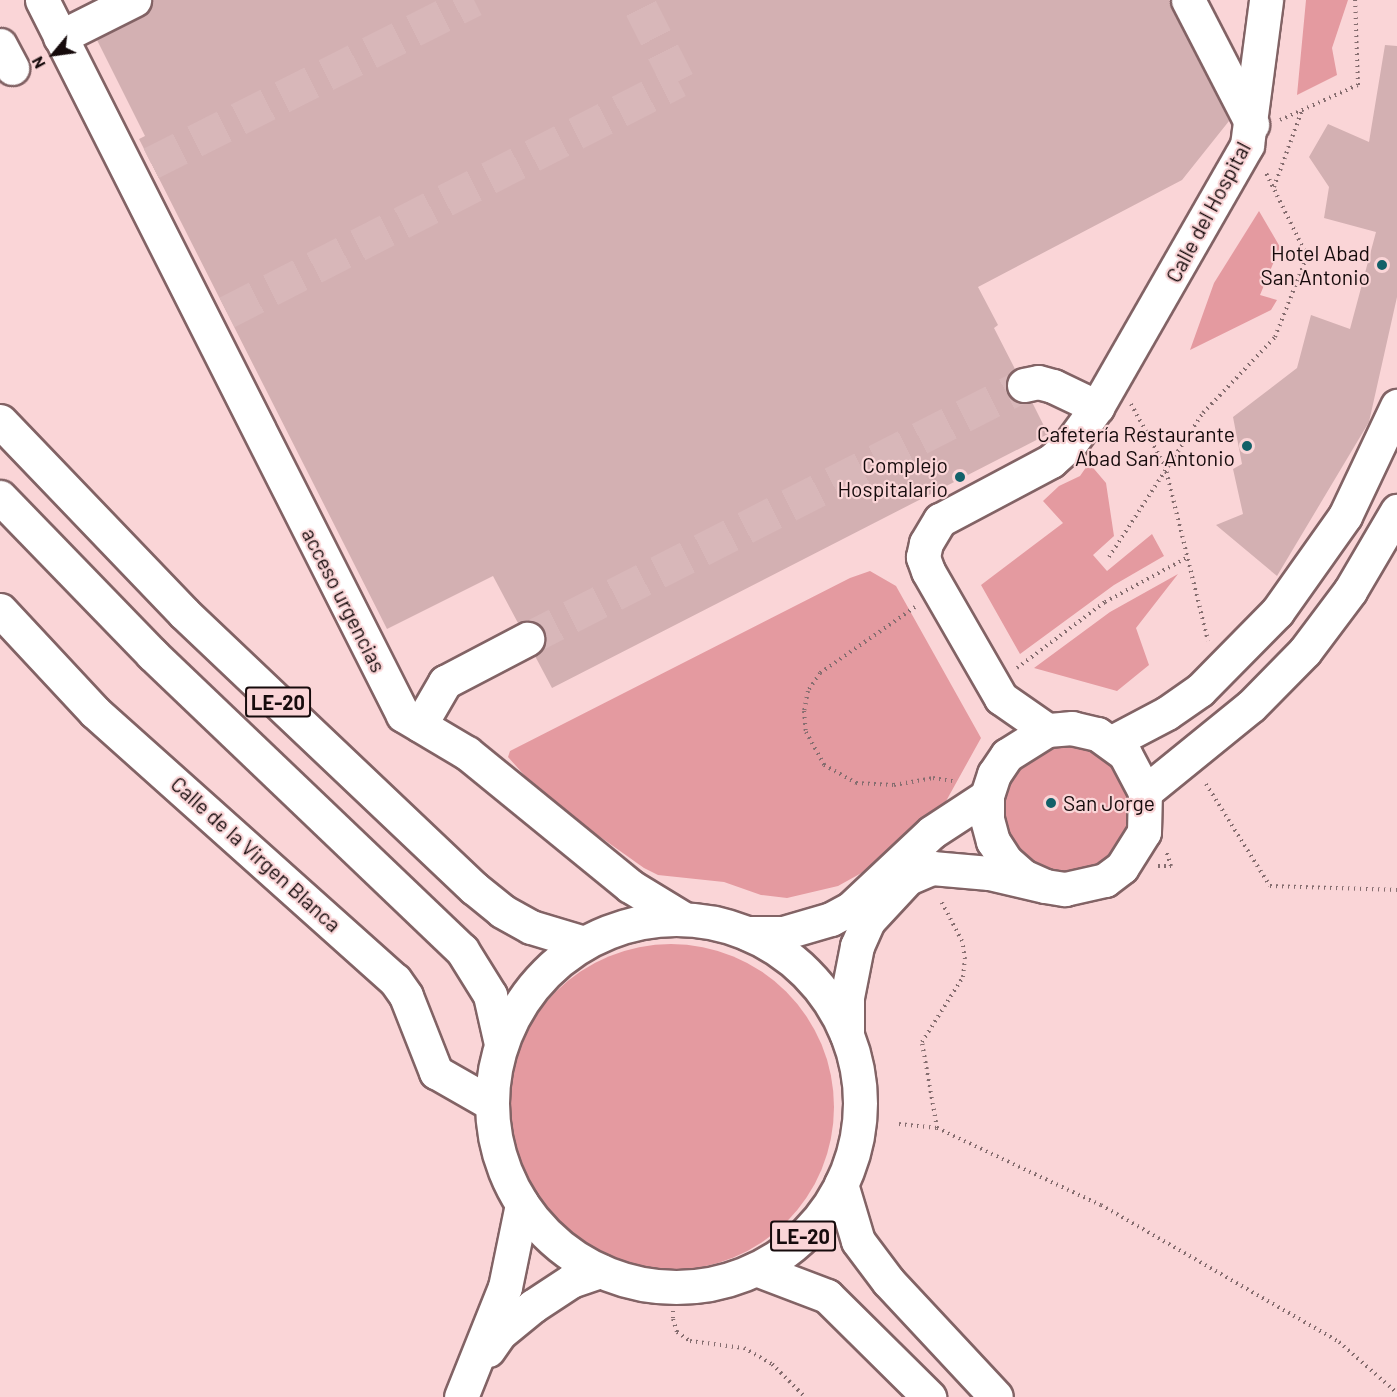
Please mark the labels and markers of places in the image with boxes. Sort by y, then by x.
place label: Hotel Abad San Antonio [1261,240,1370,290]
marker: Hotel Abad San Antonio [1375,258,1389,272]
place label: Cafetería Restaurante Abad San Antonio [1037,421,1235,471]
marker: Cafetería Restaurante Abad San Antonio [1240,439,1254,453]
place label: Complejo Hospitalario [837,452,948,502]
marker: Complejo Hospitalario [953,470,967,484]
place label: San Jorge [1063,790,1155,816]
marker: San Jorge [1044,796,1058,810]

